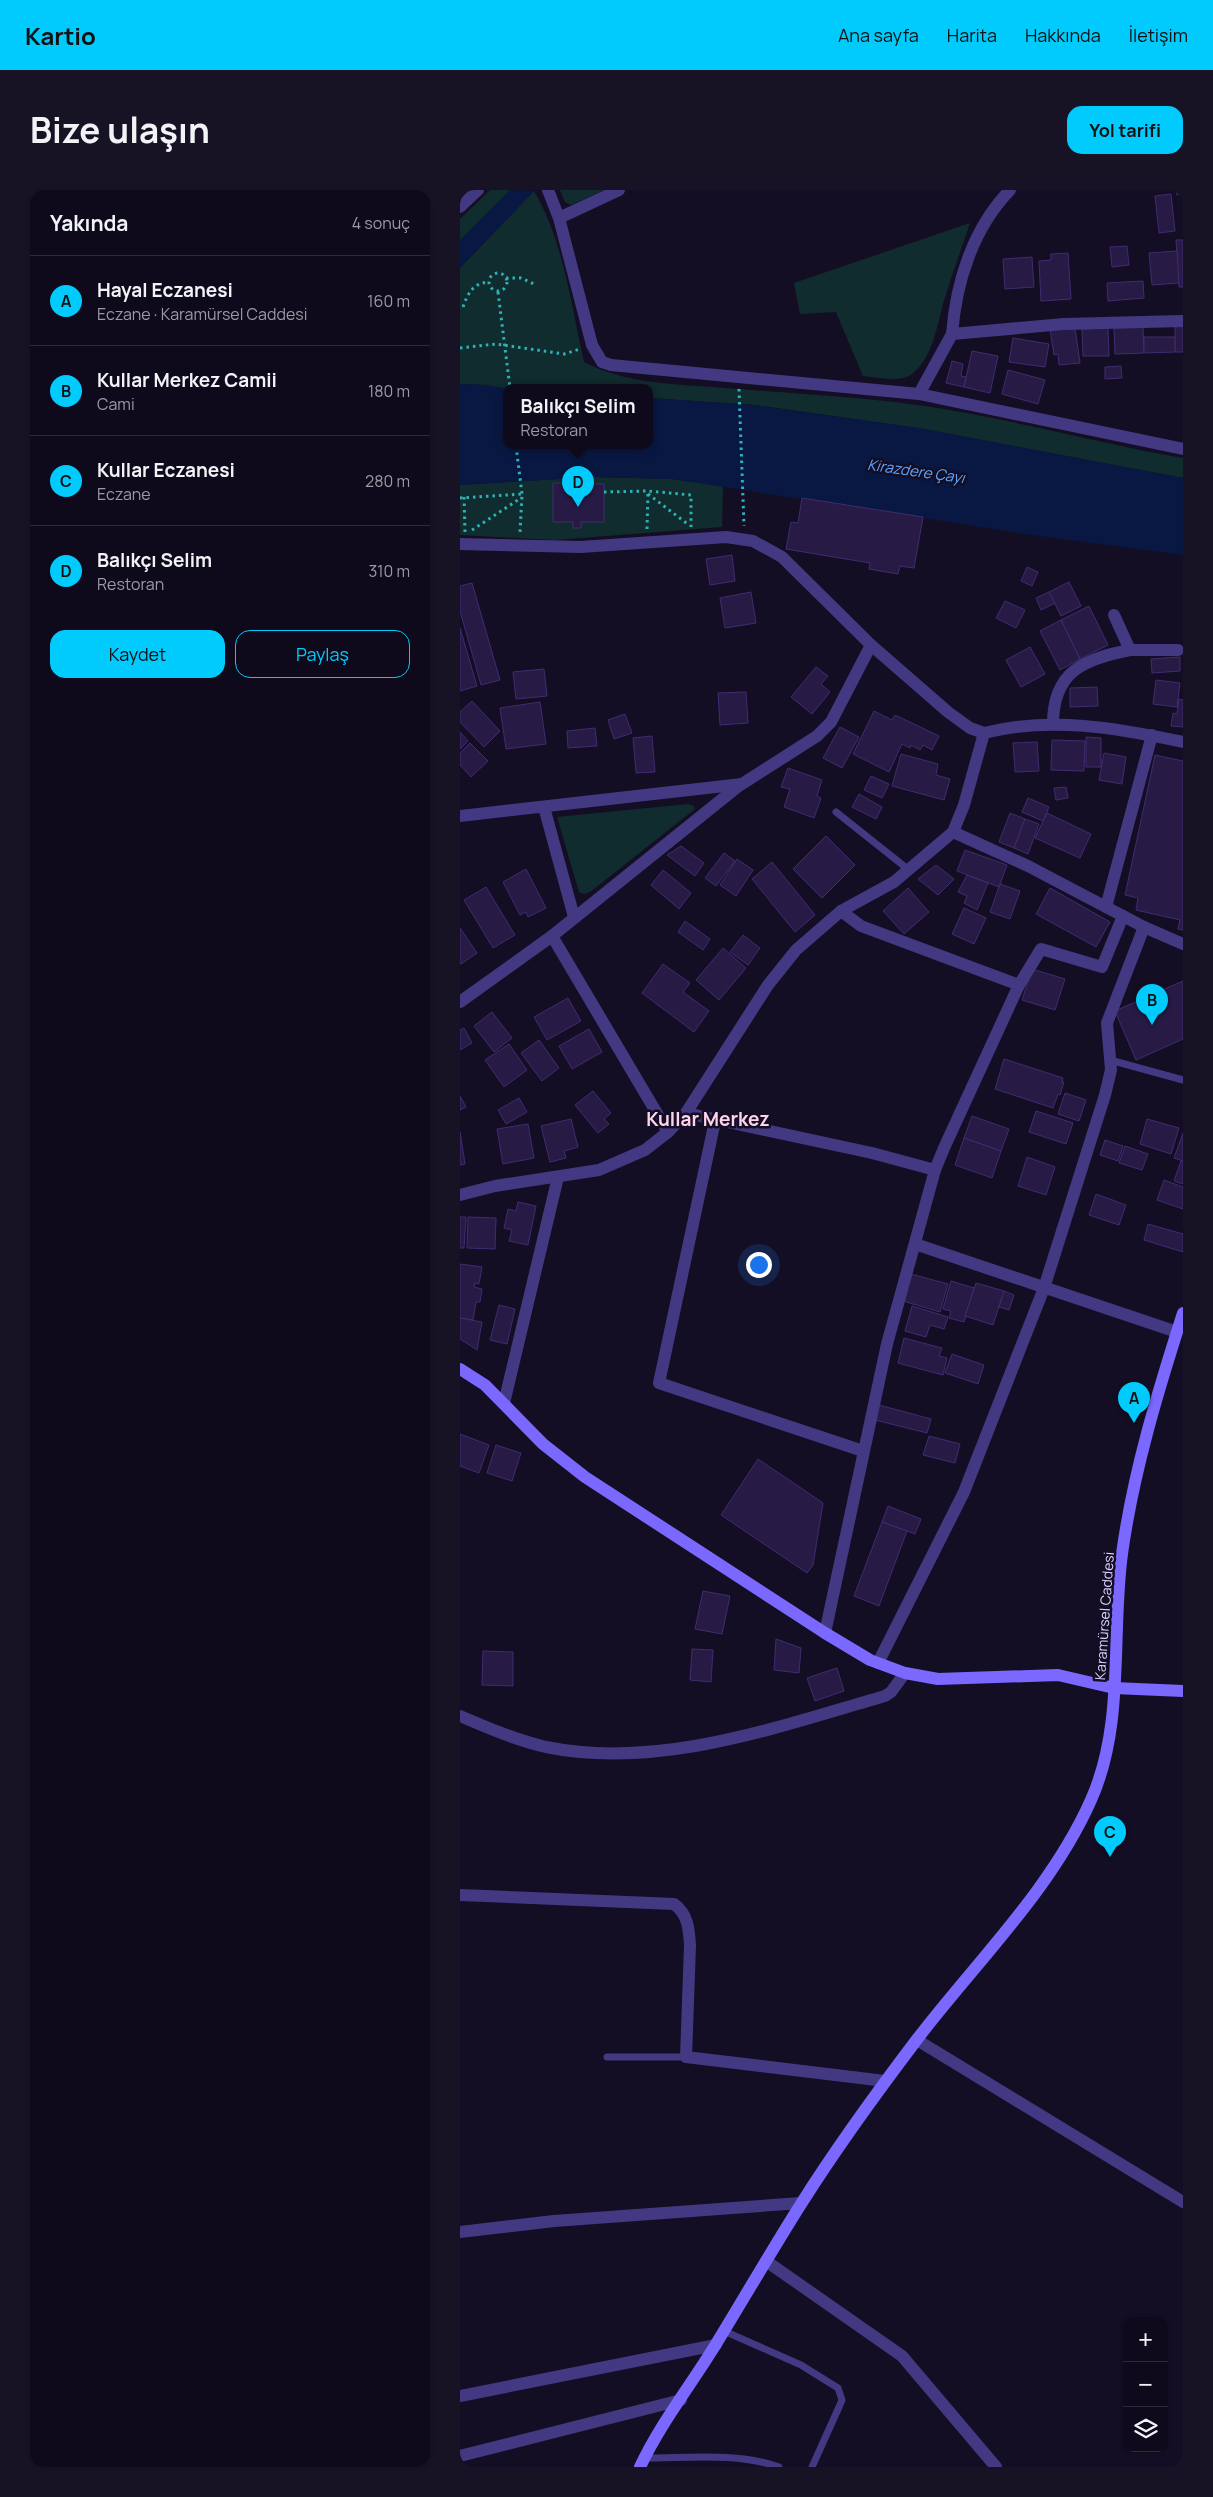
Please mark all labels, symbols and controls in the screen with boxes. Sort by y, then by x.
text: Kartio [25,19,96,52]
text: Ana sayfa [838,23,919,47]
text: Harita [947,23,997,47]
text: Hakkında [1025,23,1101,47]
text: İletişim [1129,23,1188,47]
text: Bize ulaşın [30,106,210,154]
button: Yol tarifi [1067,106,1183,154]
text: Yakında [50,209,128,237]
text: 4 sonuç [352,212,410,234]
text: Hayal Eczanesi [97,277,233,303]
text: A [61,290,71,312]
text: 160 m [367,290,410,312]
text: Eczane · Karamürsel Caddesi [97,303,307,325]
text: Kullar Merkez Camii [97,367,277,393]
text: B [61,380,71,402]
text: 180 m [368,380,410,402]
popup [503,384,653,449]
text: Cami [97,393,135,415]
text: Balıkçı Selim [520,393,636,419]
text: Restoran [520,419,588,441]
water label: Kirazdere Çayı [866,454,967,488]
text: Kullar Eczanesi [97,457,235,483]
pin: D [562,466,594,507]
text: C [60,470,72,492]
text: 280 m [365,470,410,492]
text: Eczane [97,483,151,505]
text: Balıkçı Selim [97,547,212,573]
text: D [60,560,72,582]
text: 310 m [368,560,410,582]
text: Restoran [97,573,164,595]
button: Kaydet [50,630,225,678]
button: Paylaş [235,630,410,678]
pin: B [1136,984,1168,1025]
district label: Kullar Merkez [646,1106,770,1132]
your location [746,1252,772,1278]
pin: A [1118,1382,1150,1423]
street label: Karamürsel Caddesi [1090,1551,1118,1681]
pin: C [1094,1816,1126,1857]
map controls [1123,2317,1168,2452]
button: + [1123,2317,1168,2362]
button: − [1123,2362,1168,2407]
button: layers [1123,2407,1168,2452]

